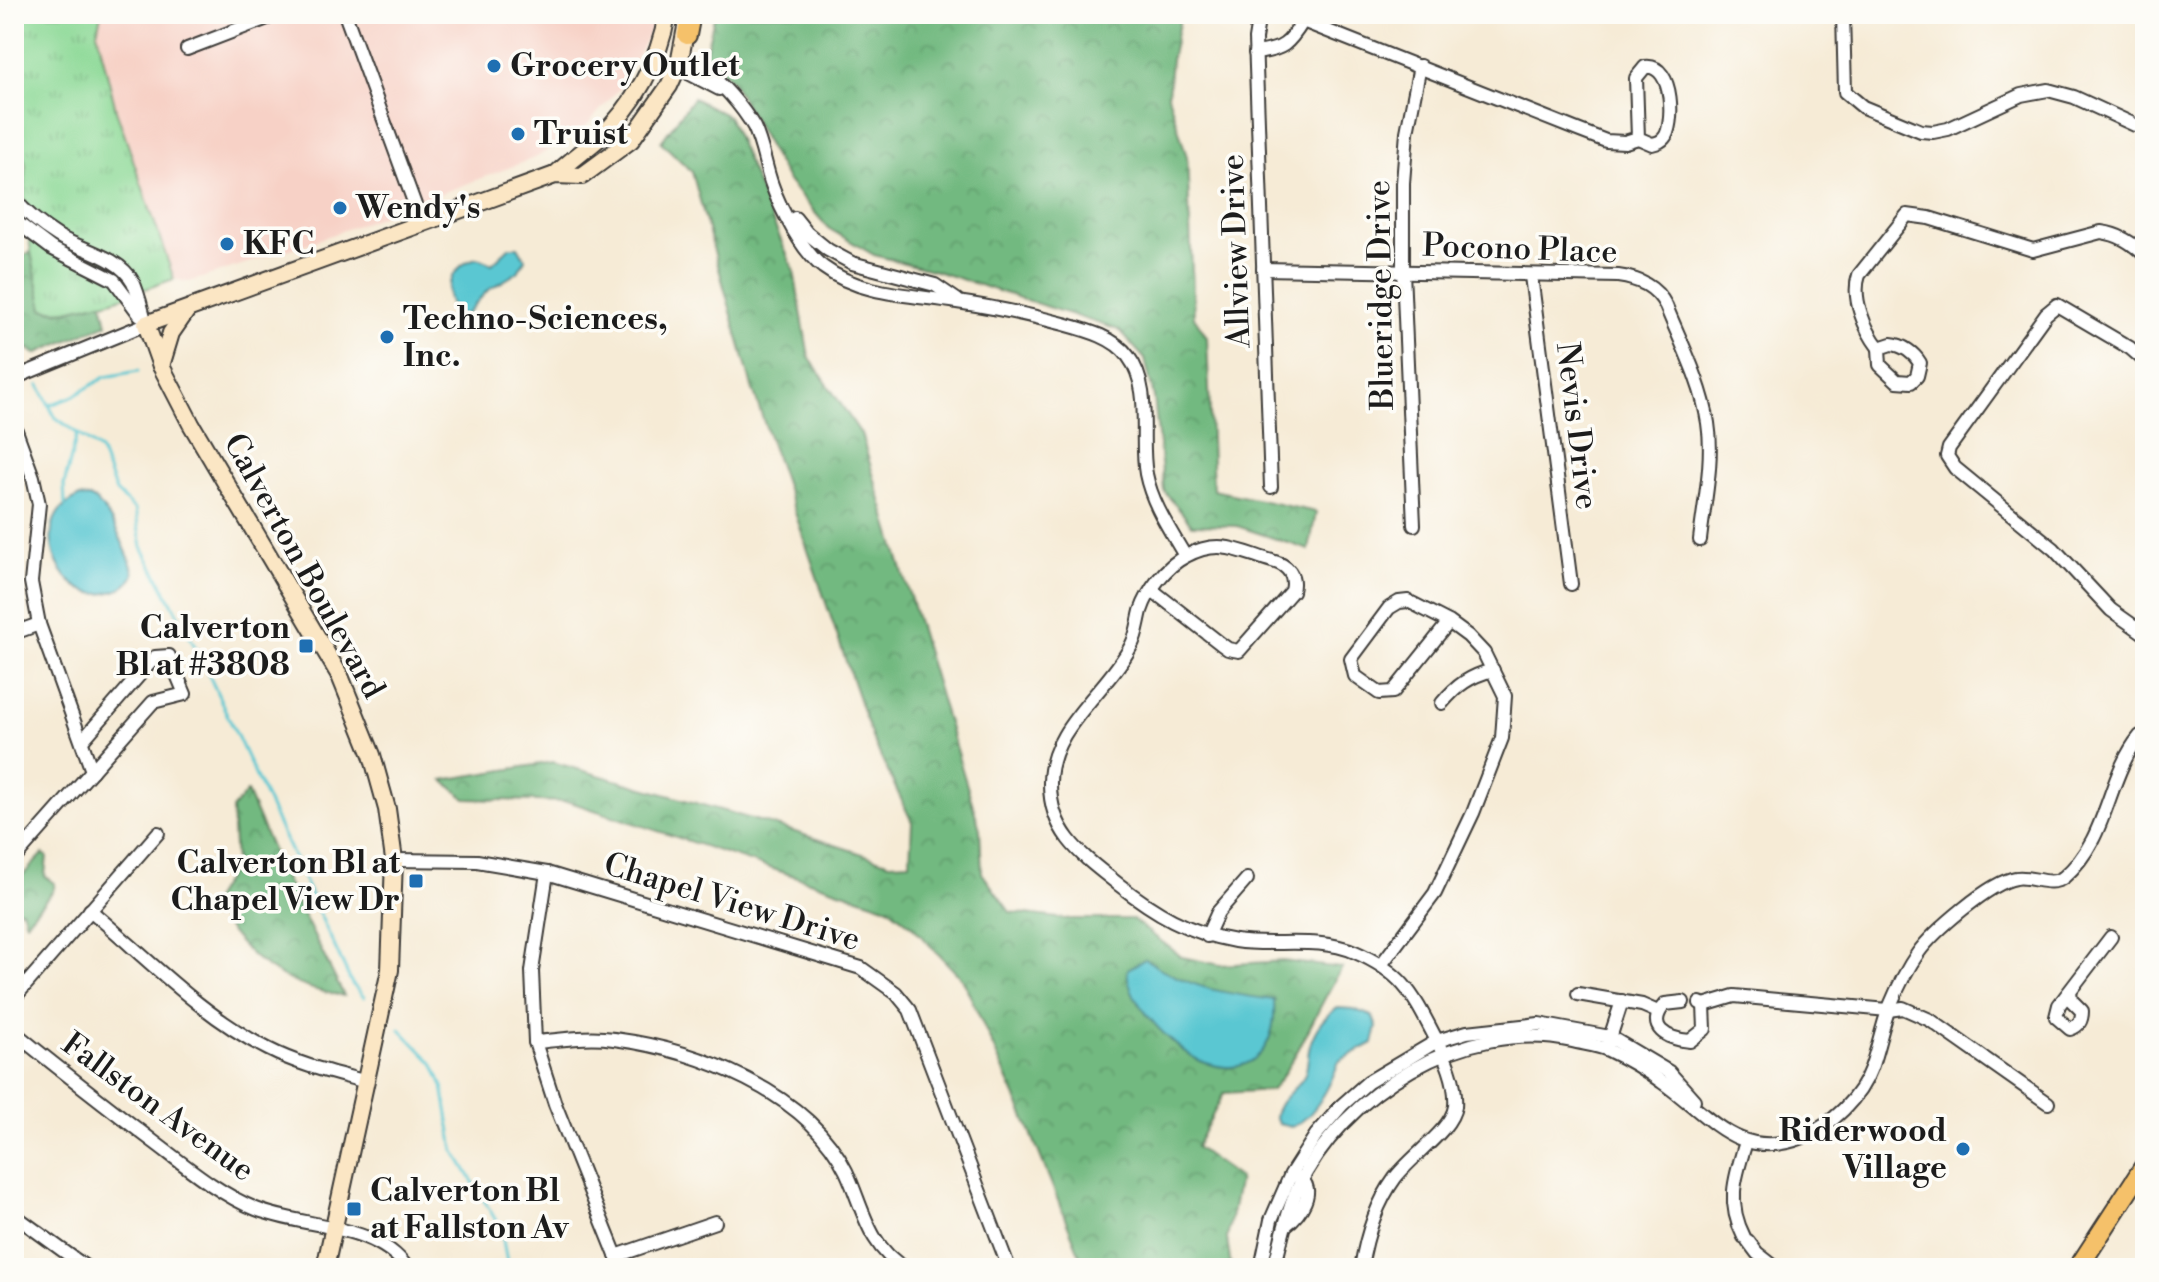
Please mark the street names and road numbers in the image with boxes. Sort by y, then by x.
street label: Allview Drive [1213,153,1259,350]
street label: Blueridge Drive [1359,180,1403,411]
street label: Pocono Place [1422,226,1618,272]
street label: Nevis Drive [1547,340,1607,512]
street label: Calverton Boulevard [215,427,393,705]
street label: Chapel View Drive [599,844,865,960]
street label: Fallston Avenue [54,1024,262,1190]

